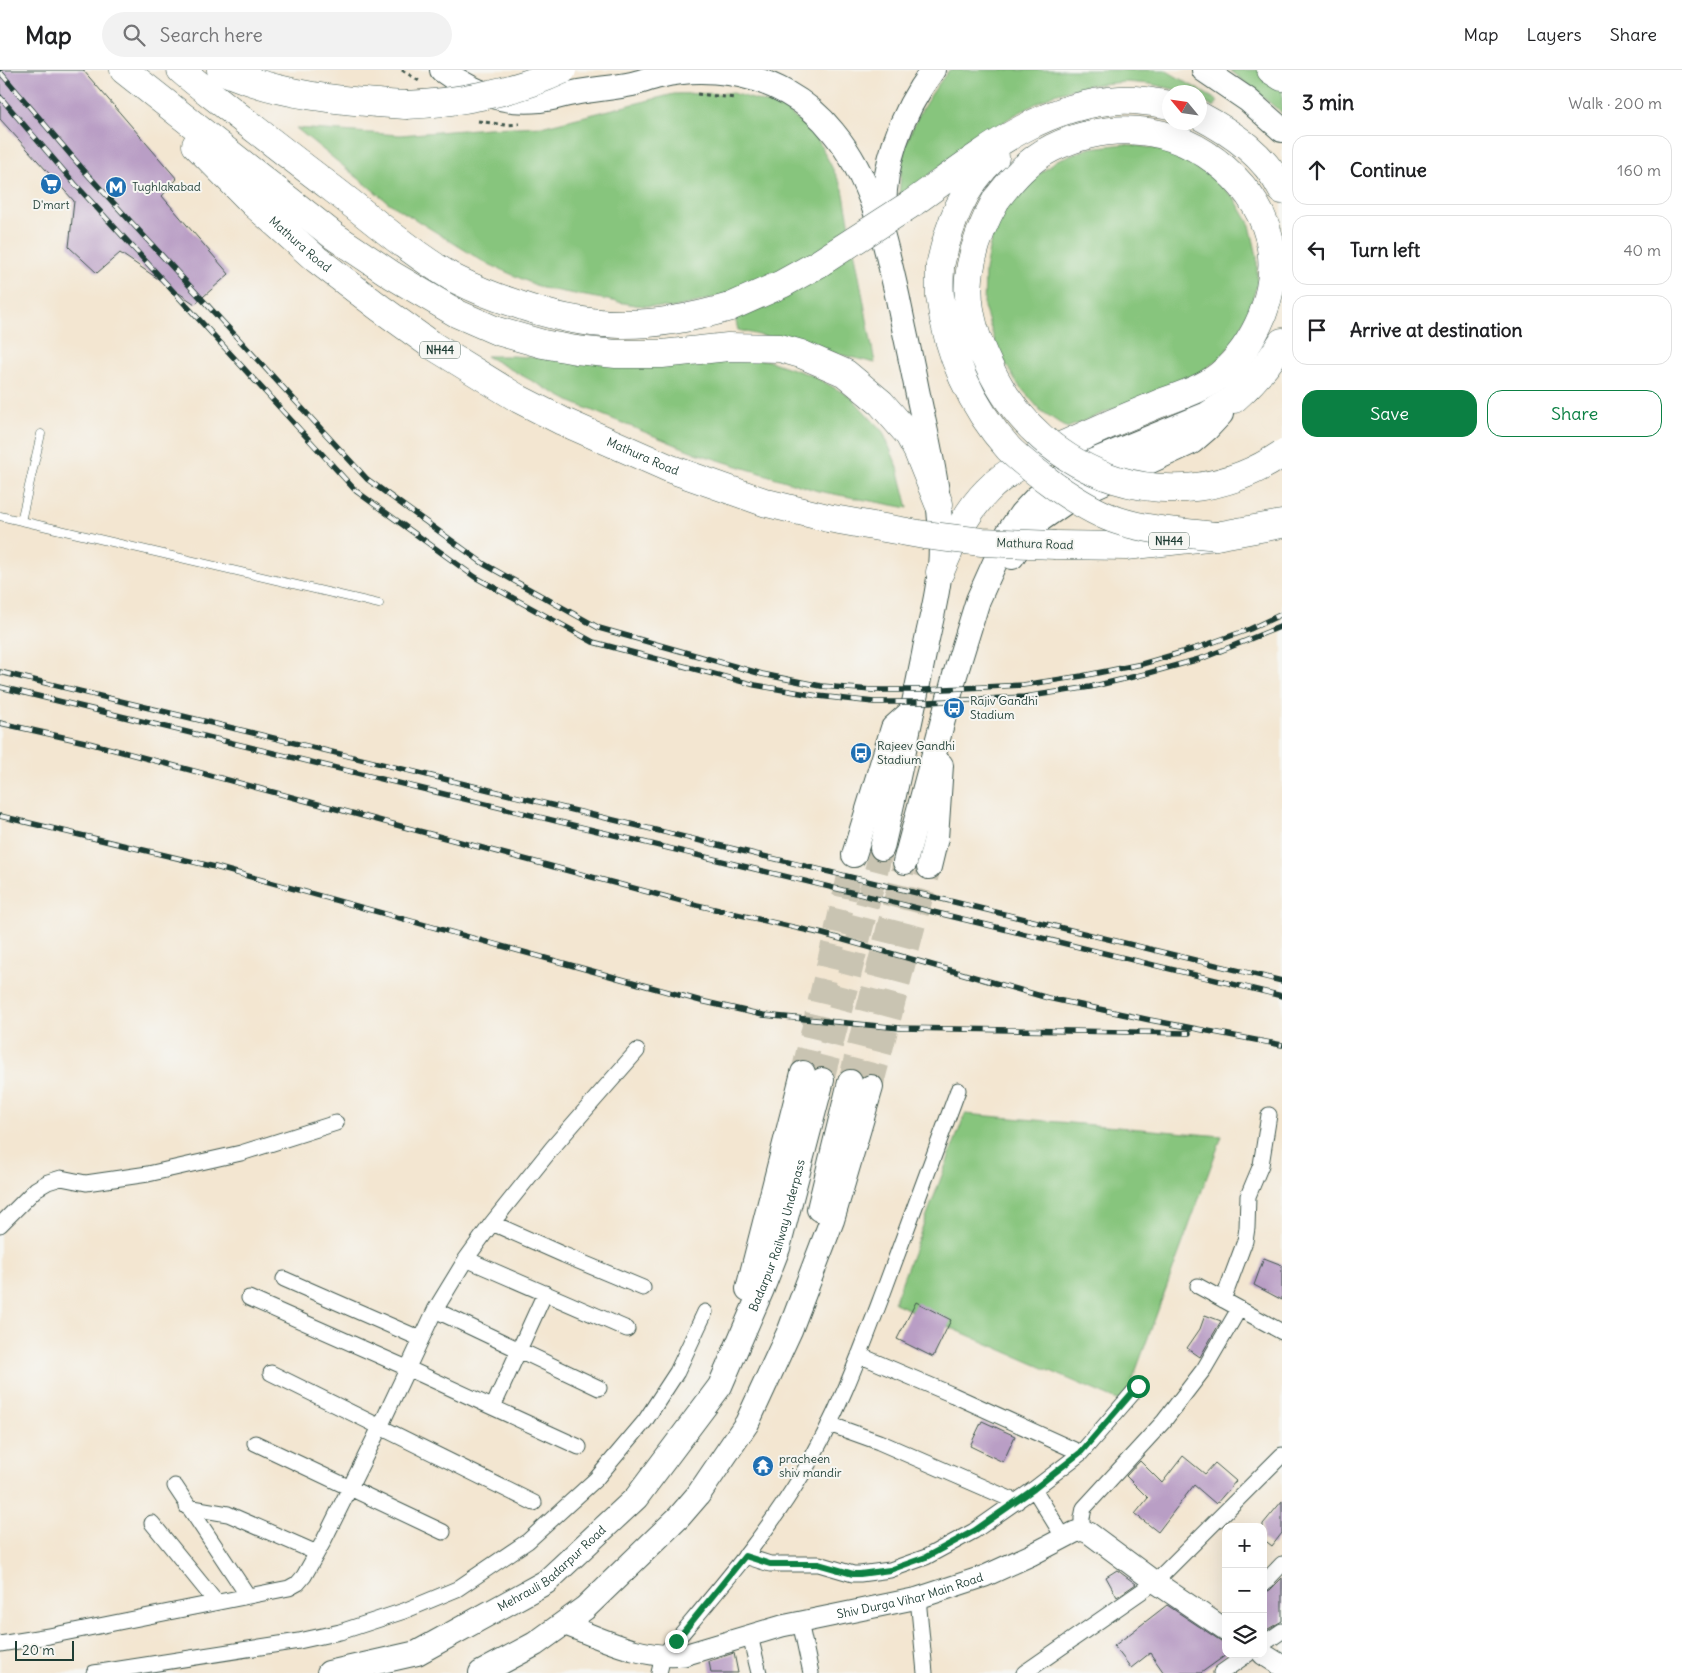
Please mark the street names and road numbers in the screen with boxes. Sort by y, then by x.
street label: Mathura Road [266,213,334,275]
road number: NH44 [420,342,460,358]
street label: Mathura Road [605,434,681,478]
road number: NH44 [1149,532,1189,550]
street label: Mathura Road [996,535,1074,552]
street label: Badarpur Railway Underpass [745,1158,808,1314]
street label: Mehrauli Badarpur Road [495,1522,609,1614]
street label: Shiv Durga Vihar Main Road [835,1569,985,1622]

